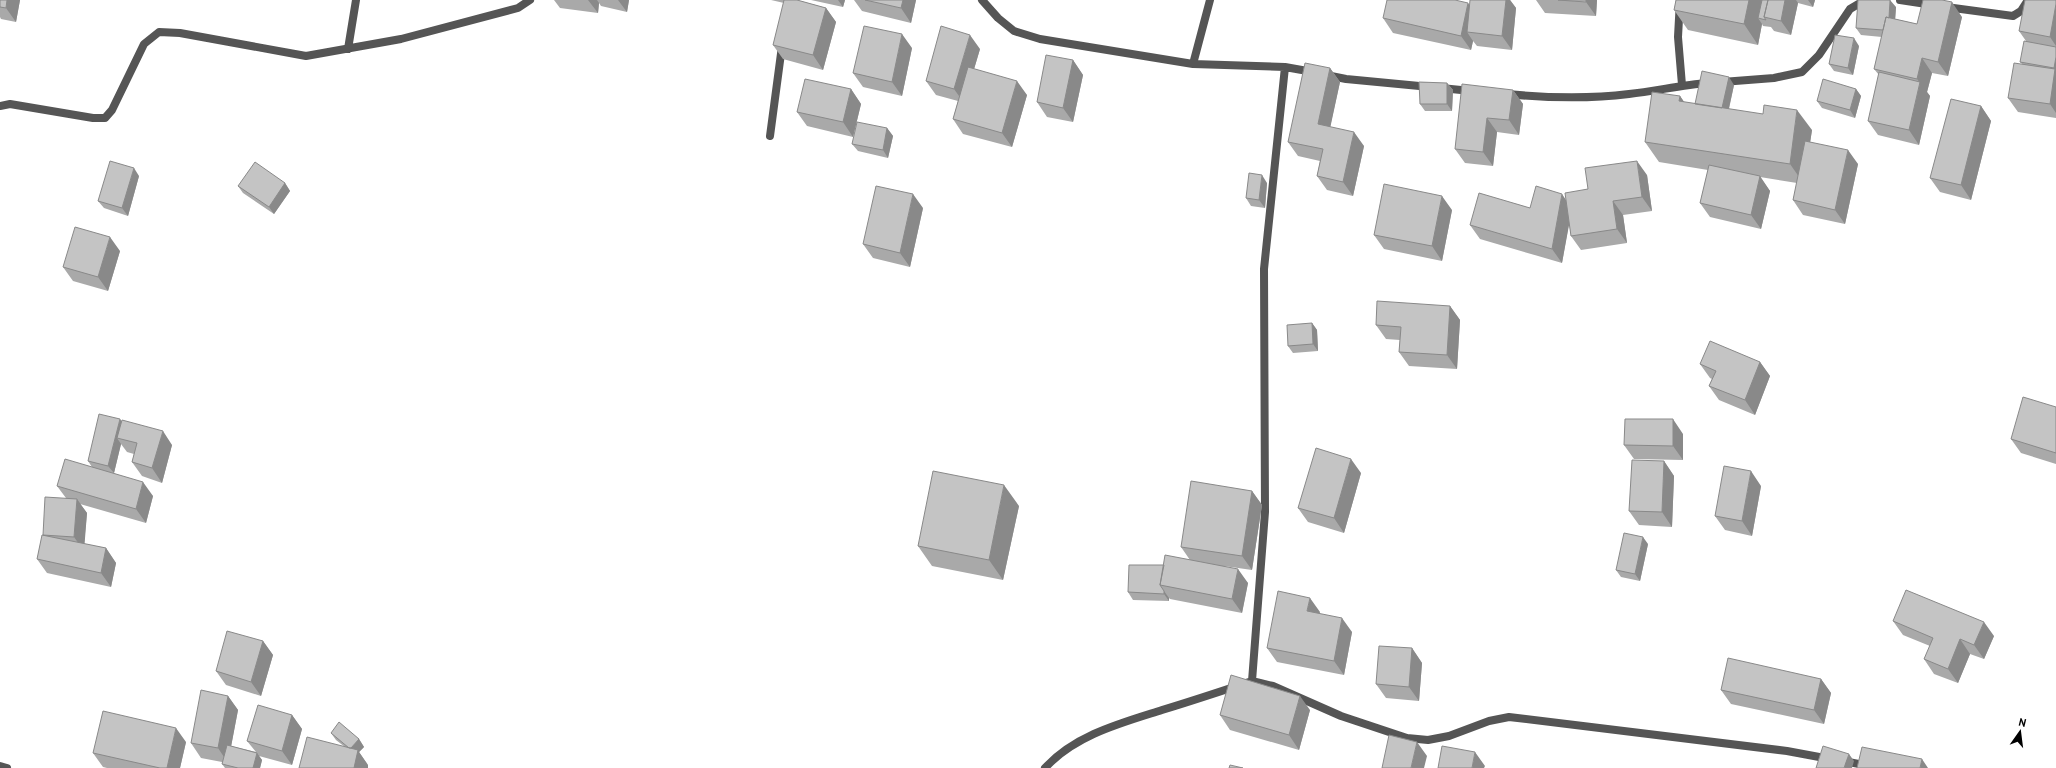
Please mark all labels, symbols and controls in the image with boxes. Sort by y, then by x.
north arrow [2000,712,2040,752]
text: N [2017,715,2028,730]

